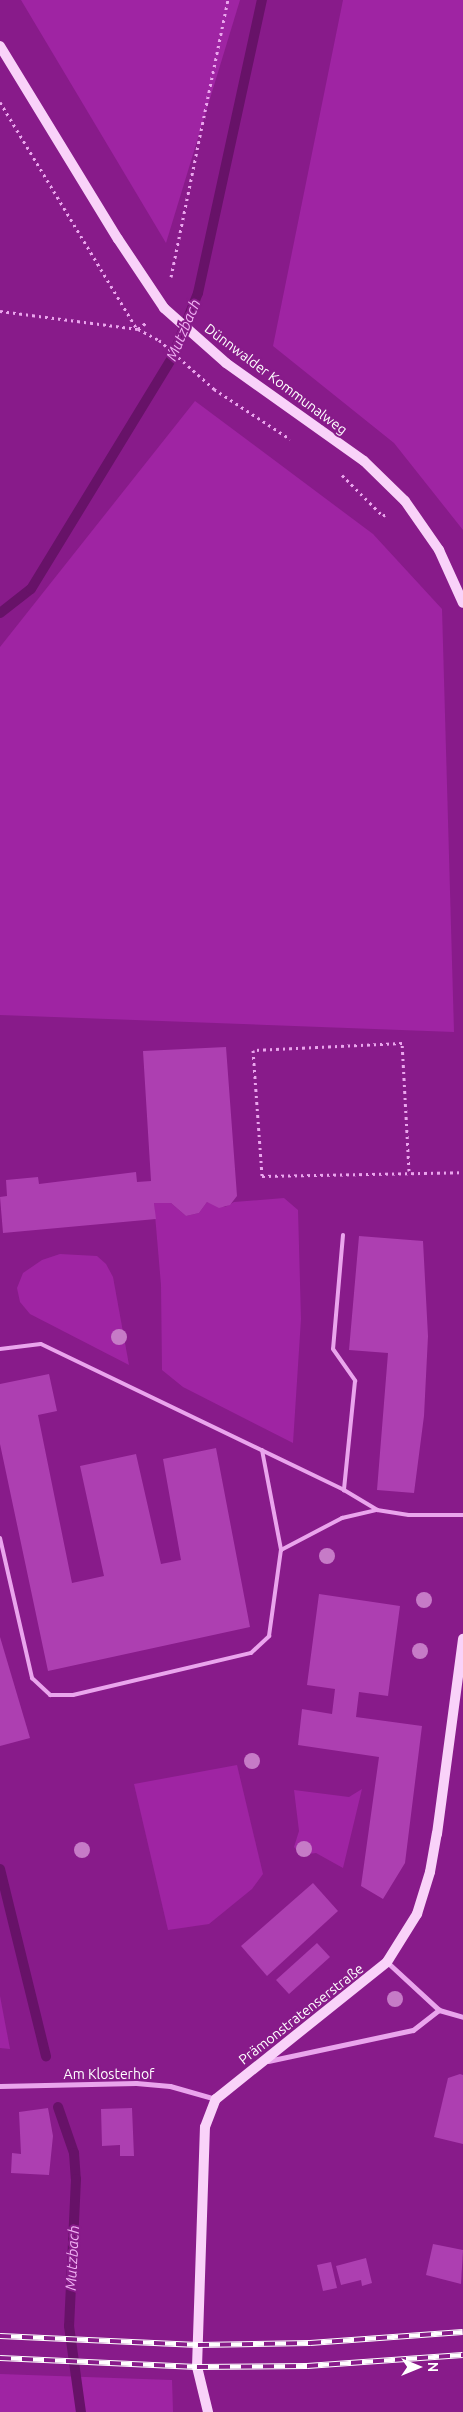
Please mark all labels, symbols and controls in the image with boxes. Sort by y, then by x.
water label: Mutzbach [162,296,204,364]
street label: Dünnwalder Kommunalweg [201,320,351,438]
street label: Prämonstratenserstraße [235,1960,367,2068]
street label: Am Klosterhof [64,2066,154,2082]
water label: Mutzbach [61,2225,83,2291]
north arrow [393,2342,443,2392]
text: N [425,2362,441,2372]

